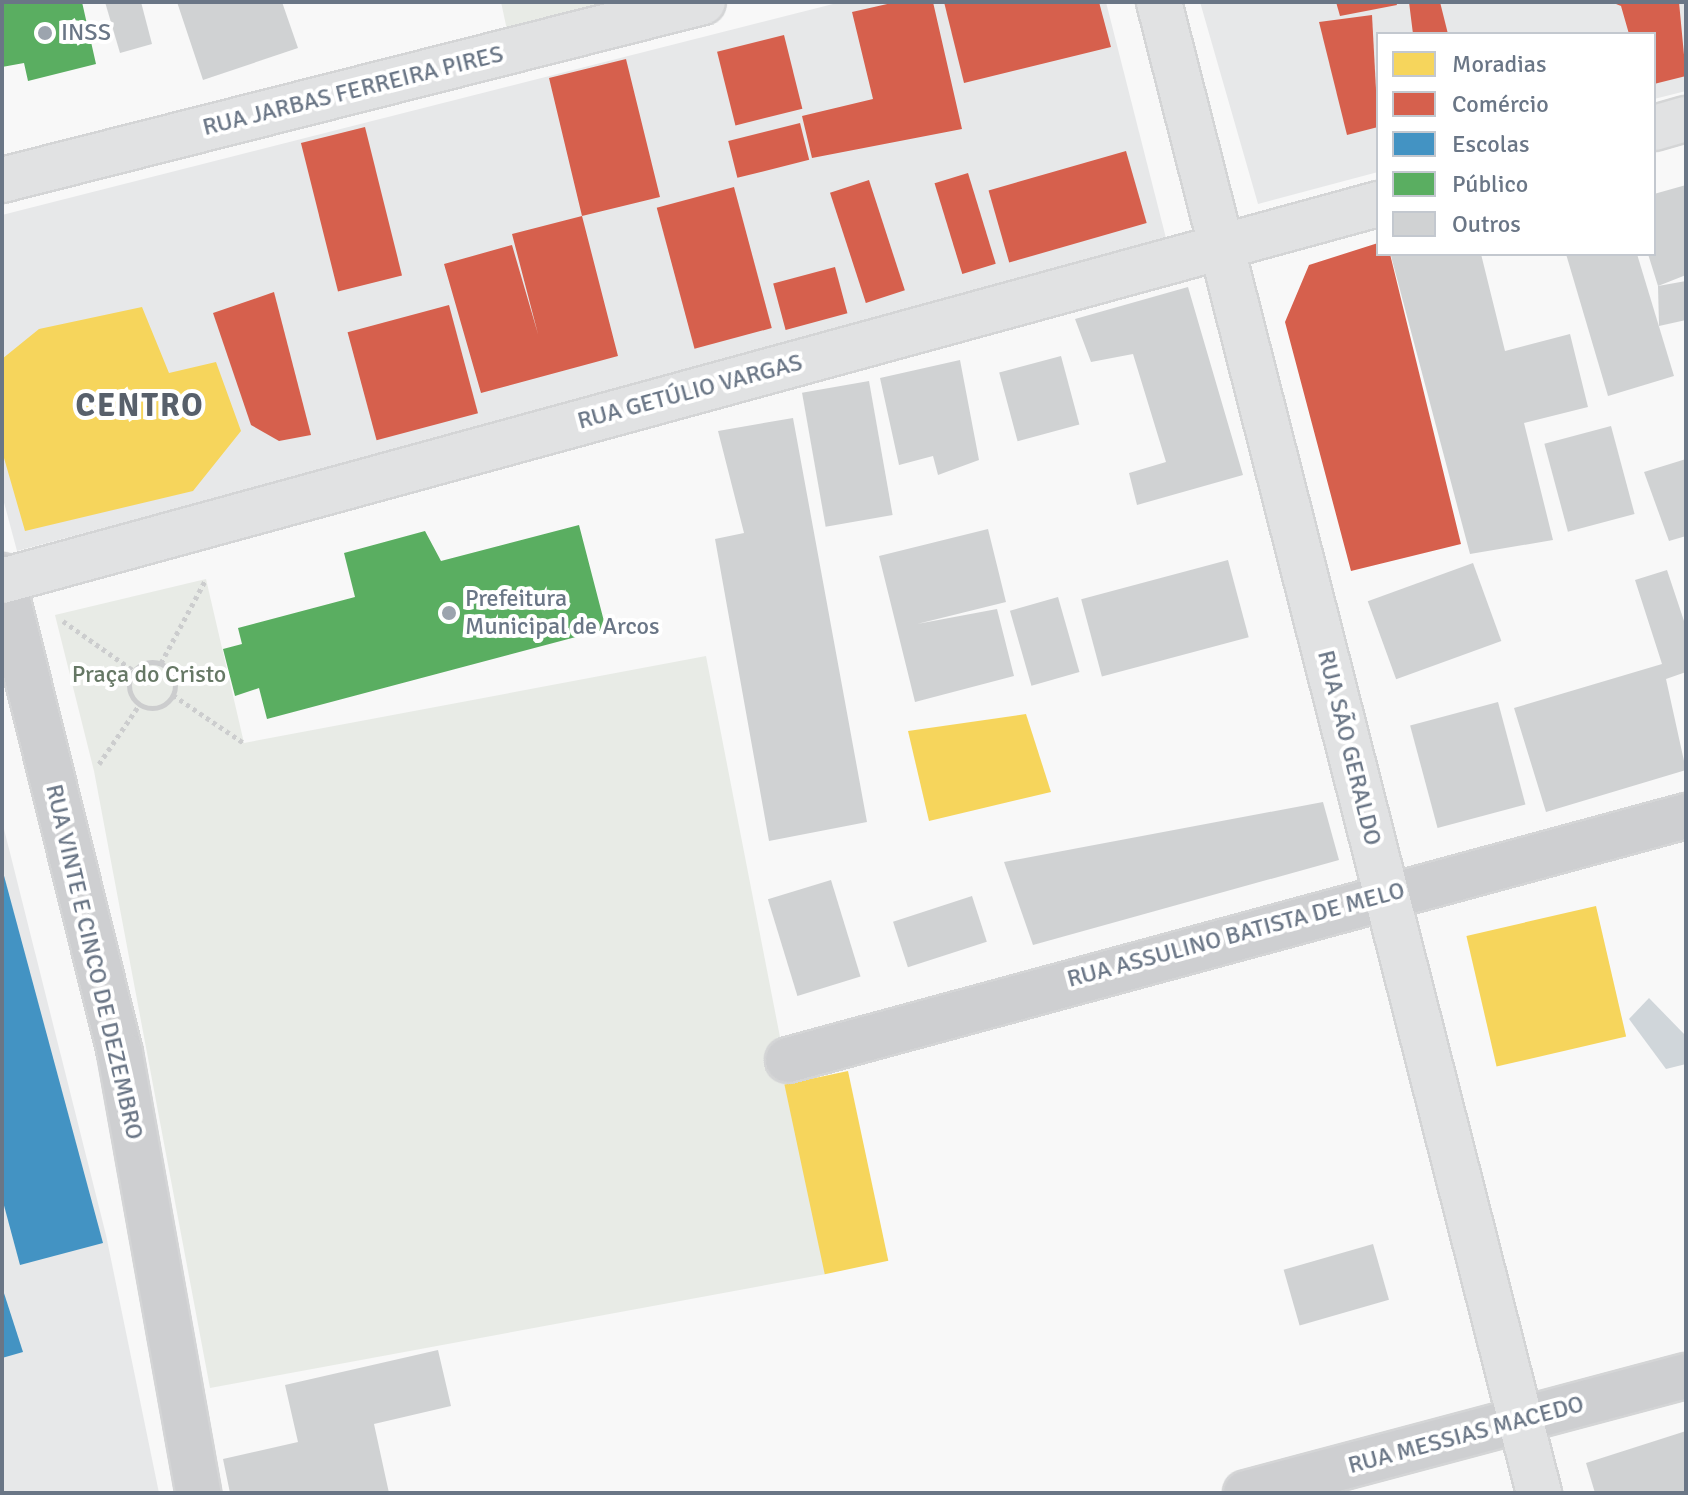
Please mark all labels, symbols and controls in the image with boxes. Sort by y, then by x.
place label: INSS [61,19,111,47]
marker: INSS [36,24,54,42]
legend [1376,32,1656,256]
street label: RUA JARBAS FERREIRA PIRES [200,40,506,142]
text: Moradias [1452,49,1546,79]
text: Comércio [1452,89,1549,119]
text: Escolas [1452,129,1530,159]
text: Público [1452,169,1528,199]
text: Outros [1452,209,1521,239]
street label: RUA GETÚLIO VARGAS [574,348,806,436]
district label: CENTRO [76,387,204,425]
place label: Prefeitura Municipal de Arcos [465,585,660,641]
marker: Prefeitura Municipal de Arcos [440,604,458,622]
street label: RUA SÃO GERALDO [1311,647,1387,849]
park label: Praça do Cristo [72,661,226,689]
street label: RUA VINTE E CINCO DE DEZEMBRO [39,781,149,1143]
street label: RUA ASSULINO BATISTA DE MELO [1064,876,1408,994]
street label: RUA MESSIAS MACEDO [1345,1390,1587,1480]

